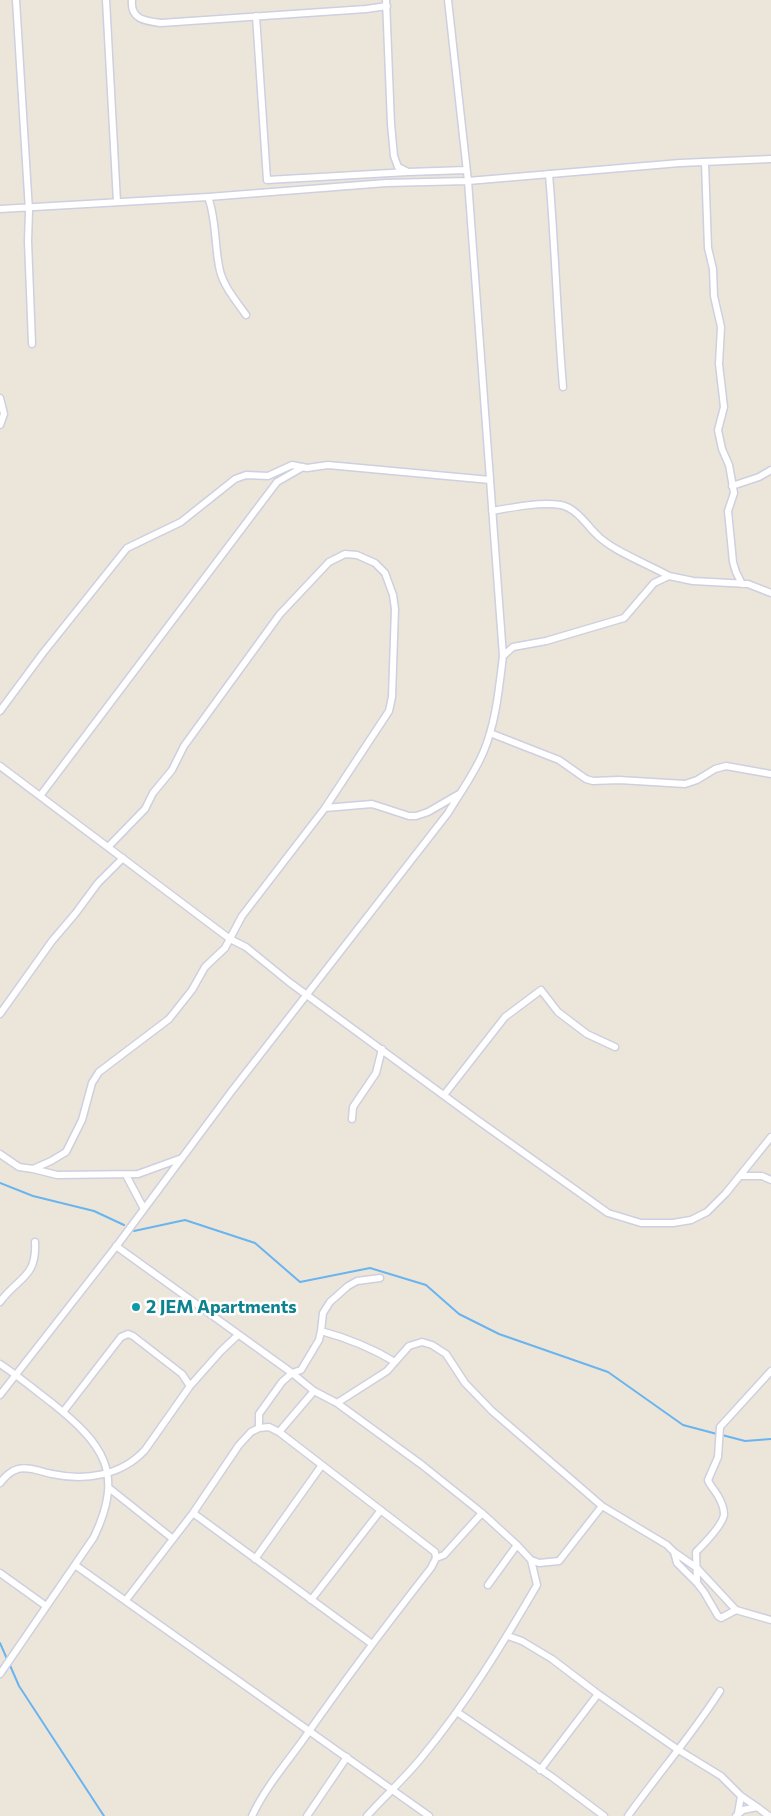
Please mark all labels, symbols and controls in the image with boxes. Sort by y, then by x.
place label: 2 JEM Apartments [146,1296,297,1318]
marker: 2 JEM Apartments [130,1301,142,1313]

